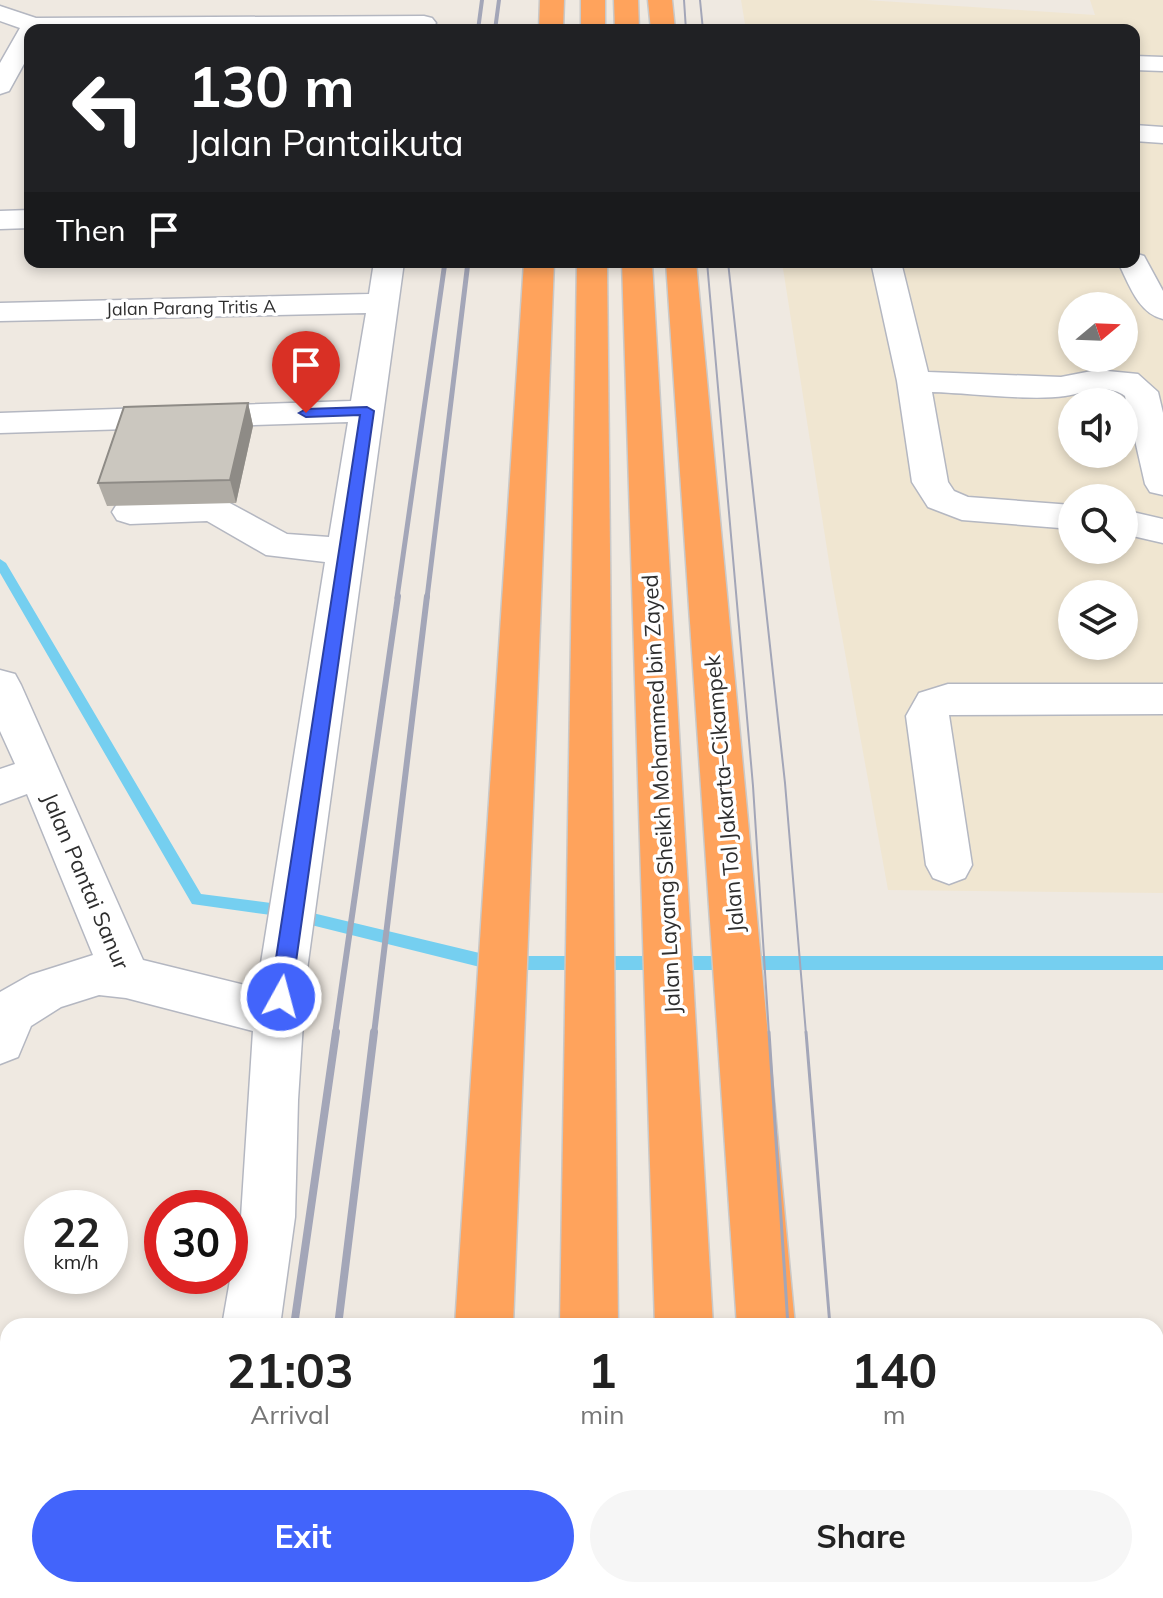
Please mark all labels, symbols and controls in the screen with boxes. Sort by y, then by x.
text: 130 m [188,51,355,121]
icon: left [56,56,160,160]
text: Jalan Pantaikuta [188,120,464,165]
icon: arrive [142,208,186,252]
text: Then [56,211,126,249]
north arrow [1058,292,1138,372]
map controls [1058,292,1138,660]
street label: Jalan Parang Tritis A [106,295,276,320]
pin [272,331,340,413]
icon: arrive [284,343,328,387]
button: sound [1058,388,1138,468]
button: search [1058,484,1138,564]
street label: Jalan Layang Sheikh Mohammed bin Zayed [636,574,686,1014]
button: layers [1058,580,1138,660]
street label: Jalan Tol Jakarta–Cikampek [698,653,750,934]
street label: Jalan Pantai Sanur [36,788,136,974]
position arrow [239,955,323,1039]
speed limit sign: 30 [144,1190,248,1294]
text: 22 [52,1207,100,1257]
text: km/h [53,1249,99,1274]
text: 21:03 [227,1340,354,1400]
text: 1 [588,1340,617,1400]
text: 140 [851,1340,937,1400]
text: Arrival [250,1398,330,1431]
text: min [580,1398,624,1431]
text: m [883,1398,906,1431]
button: Exit [32,1490,574,1582]
button: Share [590,1490,1132,1582]

